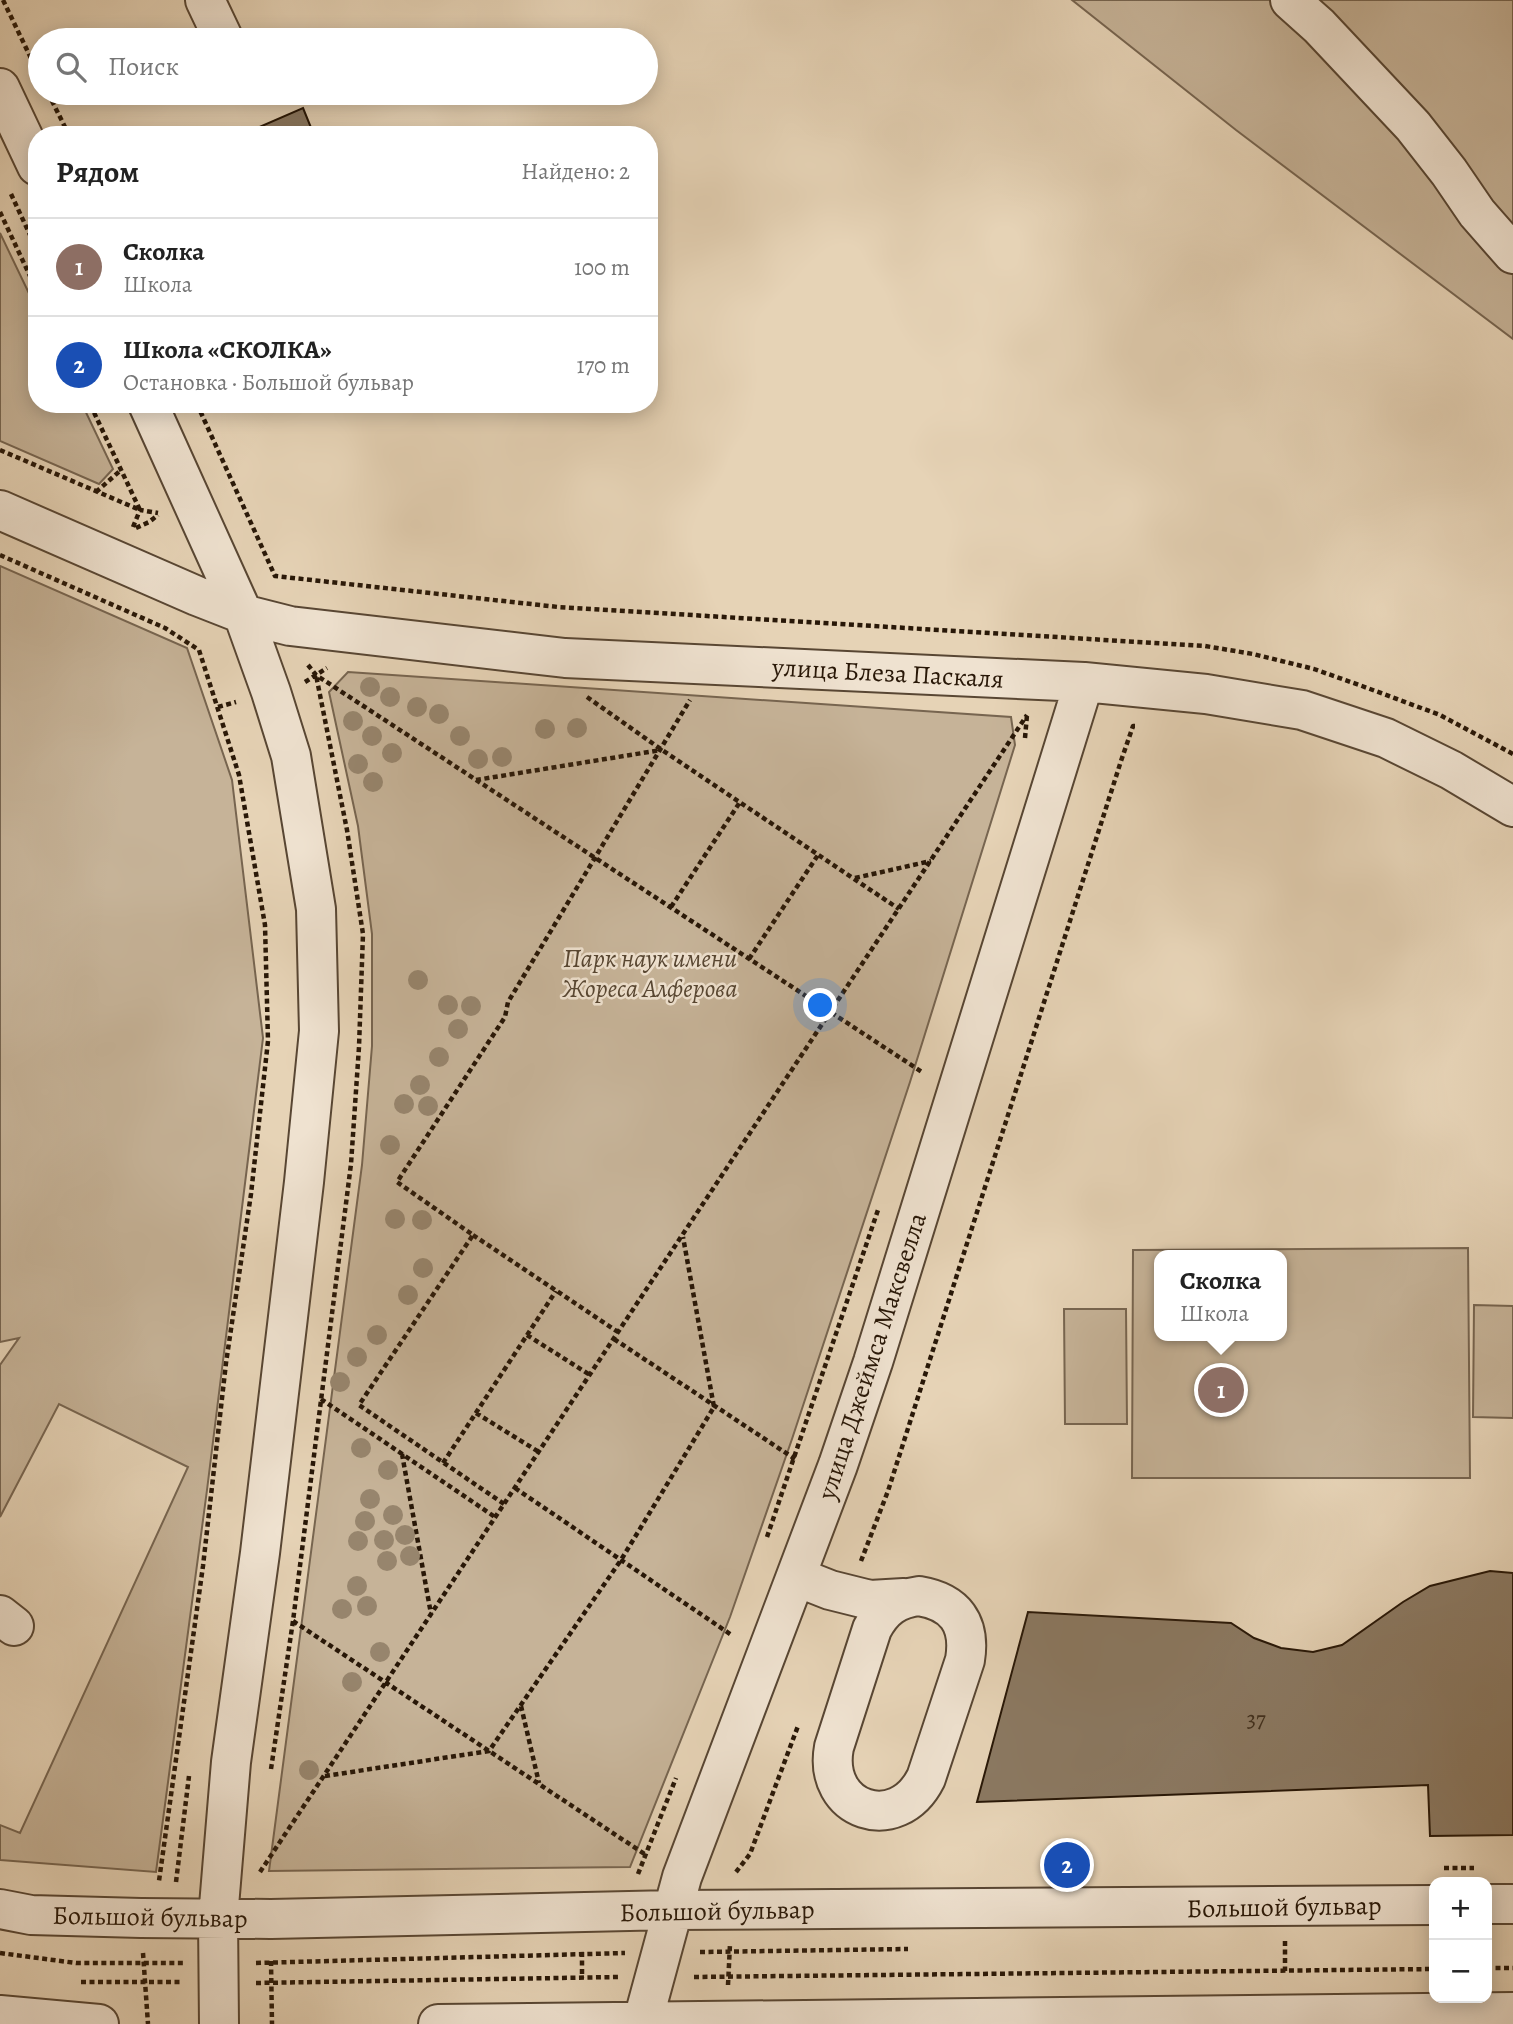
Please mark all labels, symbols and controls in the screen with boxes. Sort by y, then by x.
search box [28,28,658,105]
icon: search [52,48,90,86]
text: Поиск [108,49,179,84]
text: Рядом [56,152,139,192]
text: Найдено: 2 [521,156,630,187]
text: Сколка [123,234,205,269]
text: 1 [75,252,83,283]
text: 100 m [574,252,630,283]
text: Школа [123,269,192,300]
text: Школа «СКОЛКА» [123,332,332,367]
text: 2 [73,350,85,381]
text: 170 m [577,350,630,381]
text: Остановка · Большой бульвар [123,367,414,398]
street label: улица Блеза Паскаля [770,649,1005,697]
park label: Парк наук имени Жореса Алферова [562,941,737,1006]
your location [803,988,837,1022]
street label: улица Джеймса Максвелла [809,1208,935,1505]
popup [1154,1250,1287,1341]
text: Сколка [1180,1263,1261,1298]
text: Школа [1180,1298,1249,1329]
pin: 1 [1198,1364,1244,1416]
house number: 37 [1246,1704,1266,1735]
pin: 2 [1044,1839,1090,1891]
map controls [1429,1877,1492,2003]
button: + [1429,1877,1492,1940]
street label: Большой бульвар [1186,1888,1382,1926]
street label: Большой бульвар [619,1892,815,1930]
street label: Большой бульвар [52,1898,248,1936]
button: − [1429,1940,1492,2003]

